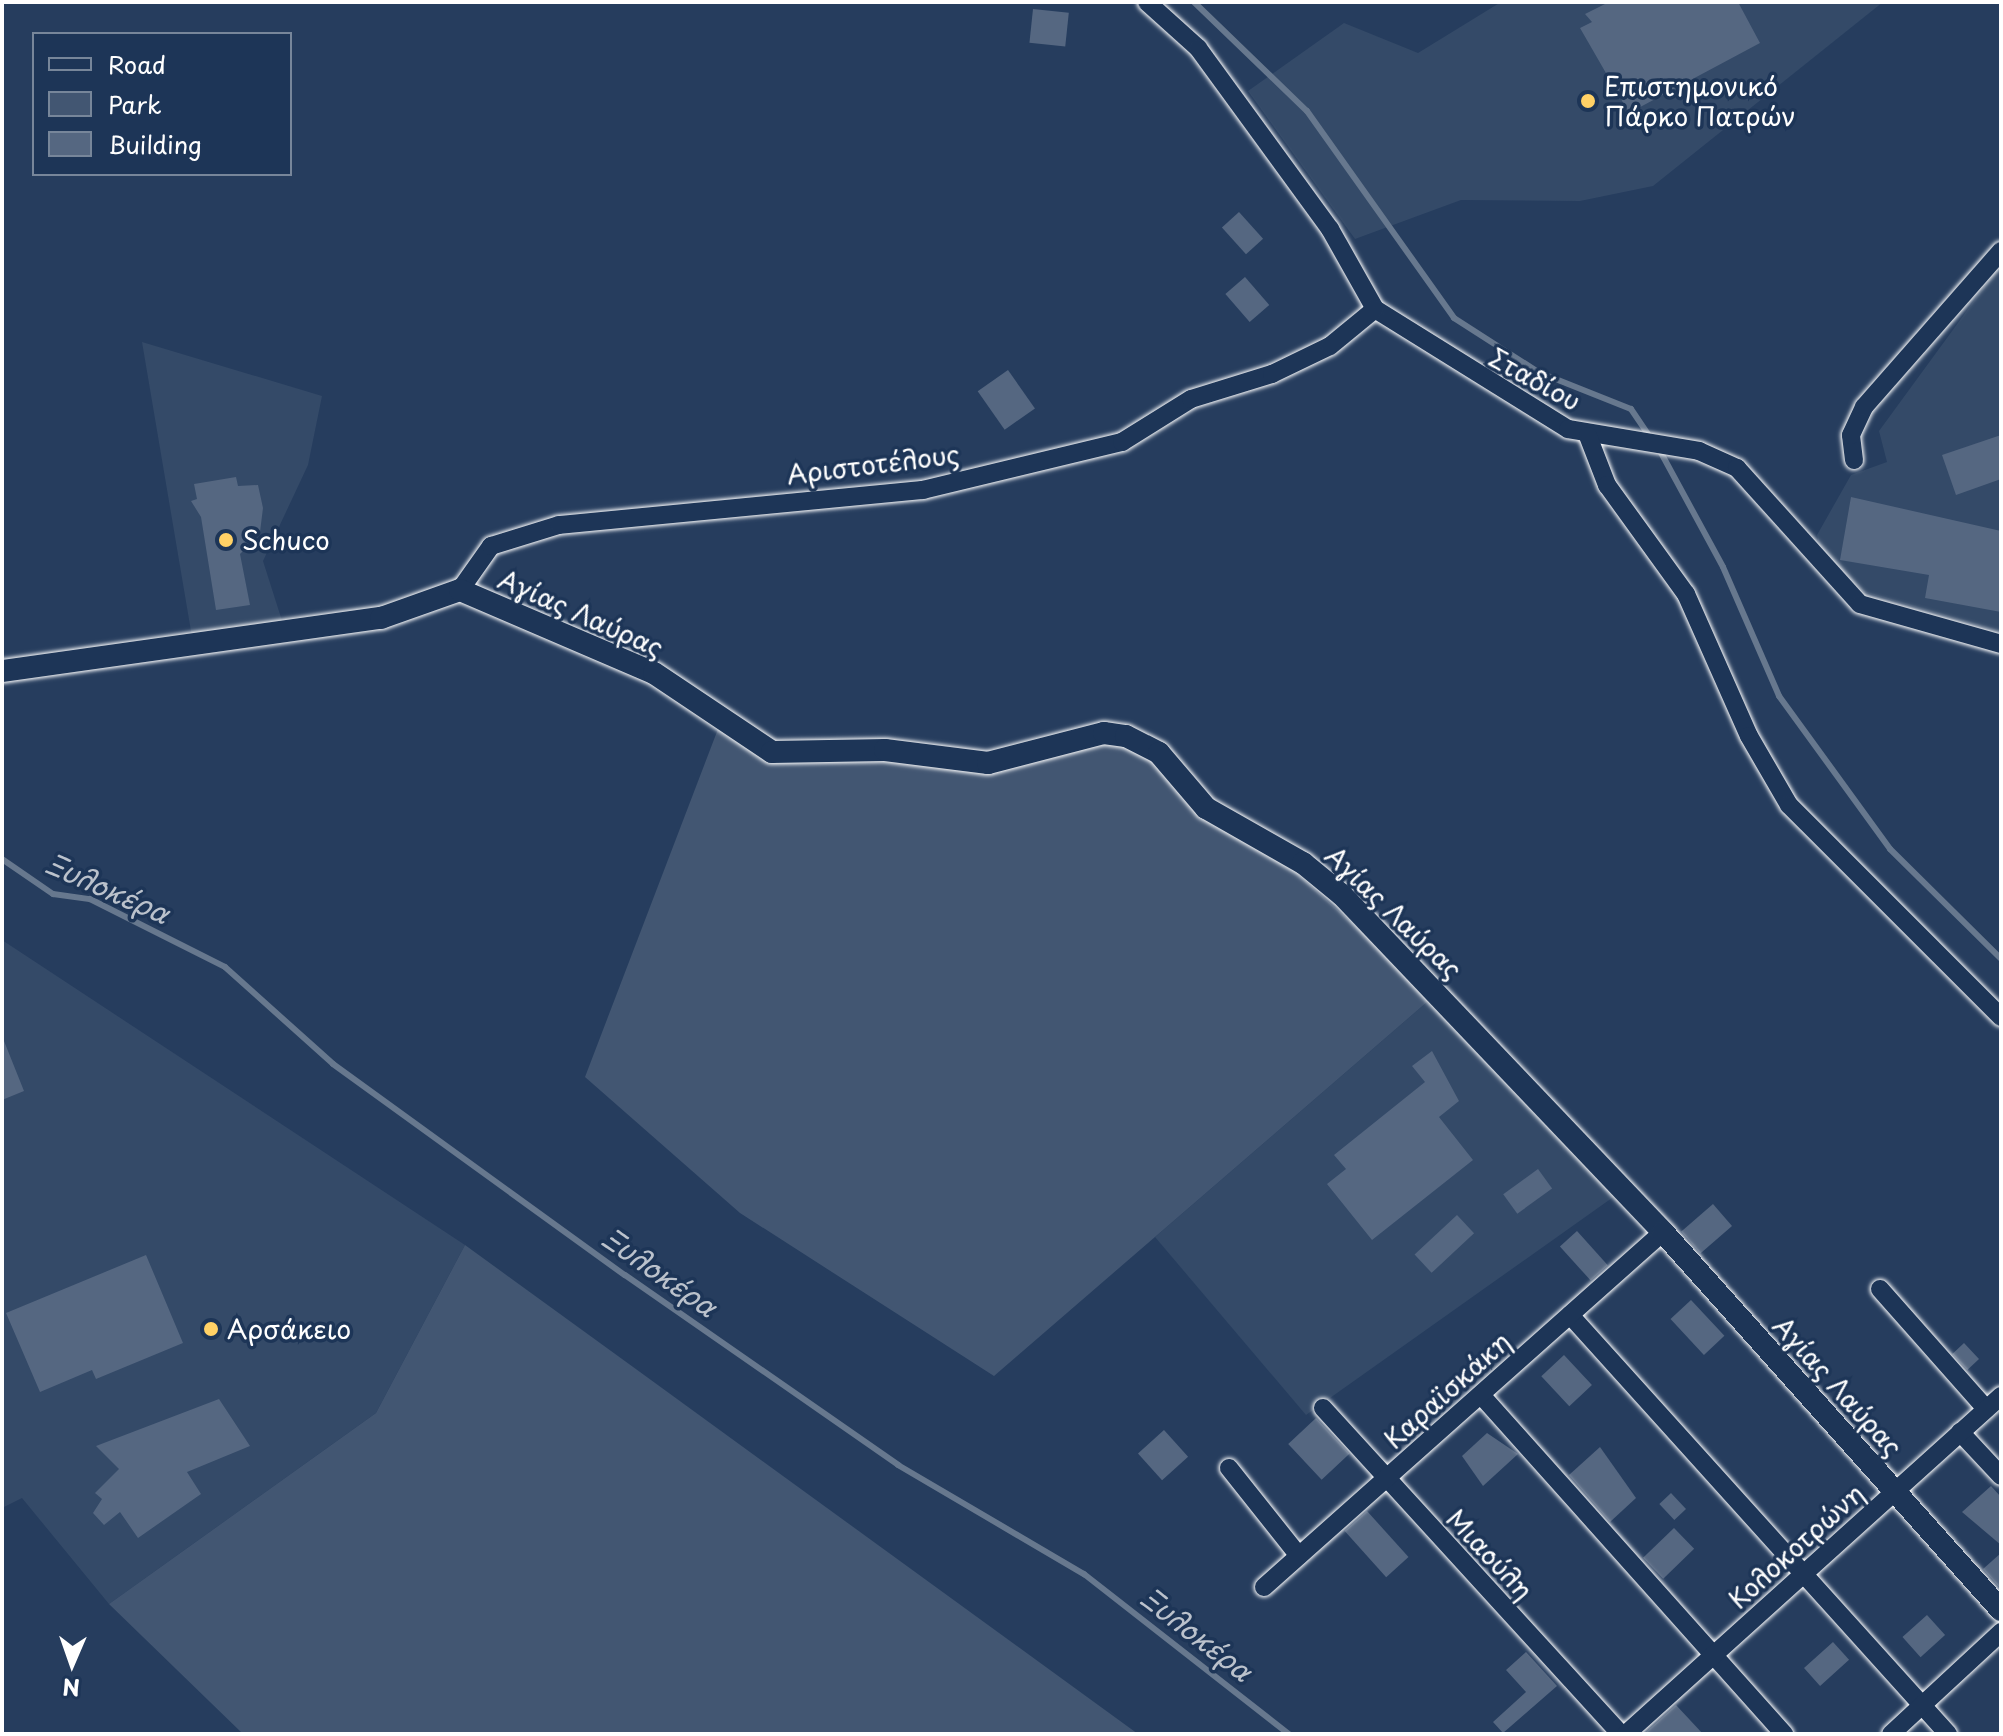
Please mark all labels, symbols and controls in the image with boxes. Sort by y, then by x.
legend [32,32,292,176]
text: Road [108,46,166,82]
place label: Επιστημονικό Πάρκο Πατρών [1604,70,1797,132]
text: Park [108,86,162,122]
marker: Επιστημονικό Πάρκο Πατρών [1579,92,1597,110]
text: Building [108,126,202,162]
street label: Σταδίου [1484,341,1586,417]
street label: Αριστοτέλους [785,438,961,490]
place label: Schuco [242,524,330,556]
marker: Schuco [217,531,235,549]
street label: Αγίας Λαύρας [493,563,669,663]
street label: Αγίας Λαύρας [1319,839,1469,985]
water label: Ξυλοκέρα [41,846,175,930]
water label: Ξυλοκέρα [596,1221,724,1323]
street label: Αγίας Λαύρας [1767,1310,1909,1462]
place label: Αρσάκειο [227,1313,351,1345]
marker: Αρσάκειο [202,1320,220,1338]
street label: Καραϊσκάκη [1377,1325,1517,1455]
street label: Κολοκοτρώνη [1722,1477,1870,1615]
street label: Μιαούλη [1441,1503,1539,1605]
water label: Ξυλοκέρα [1135,1580,1259,1688]
north arrow [32,1624,112,1704]
text: N [62,1672,80,1705]

